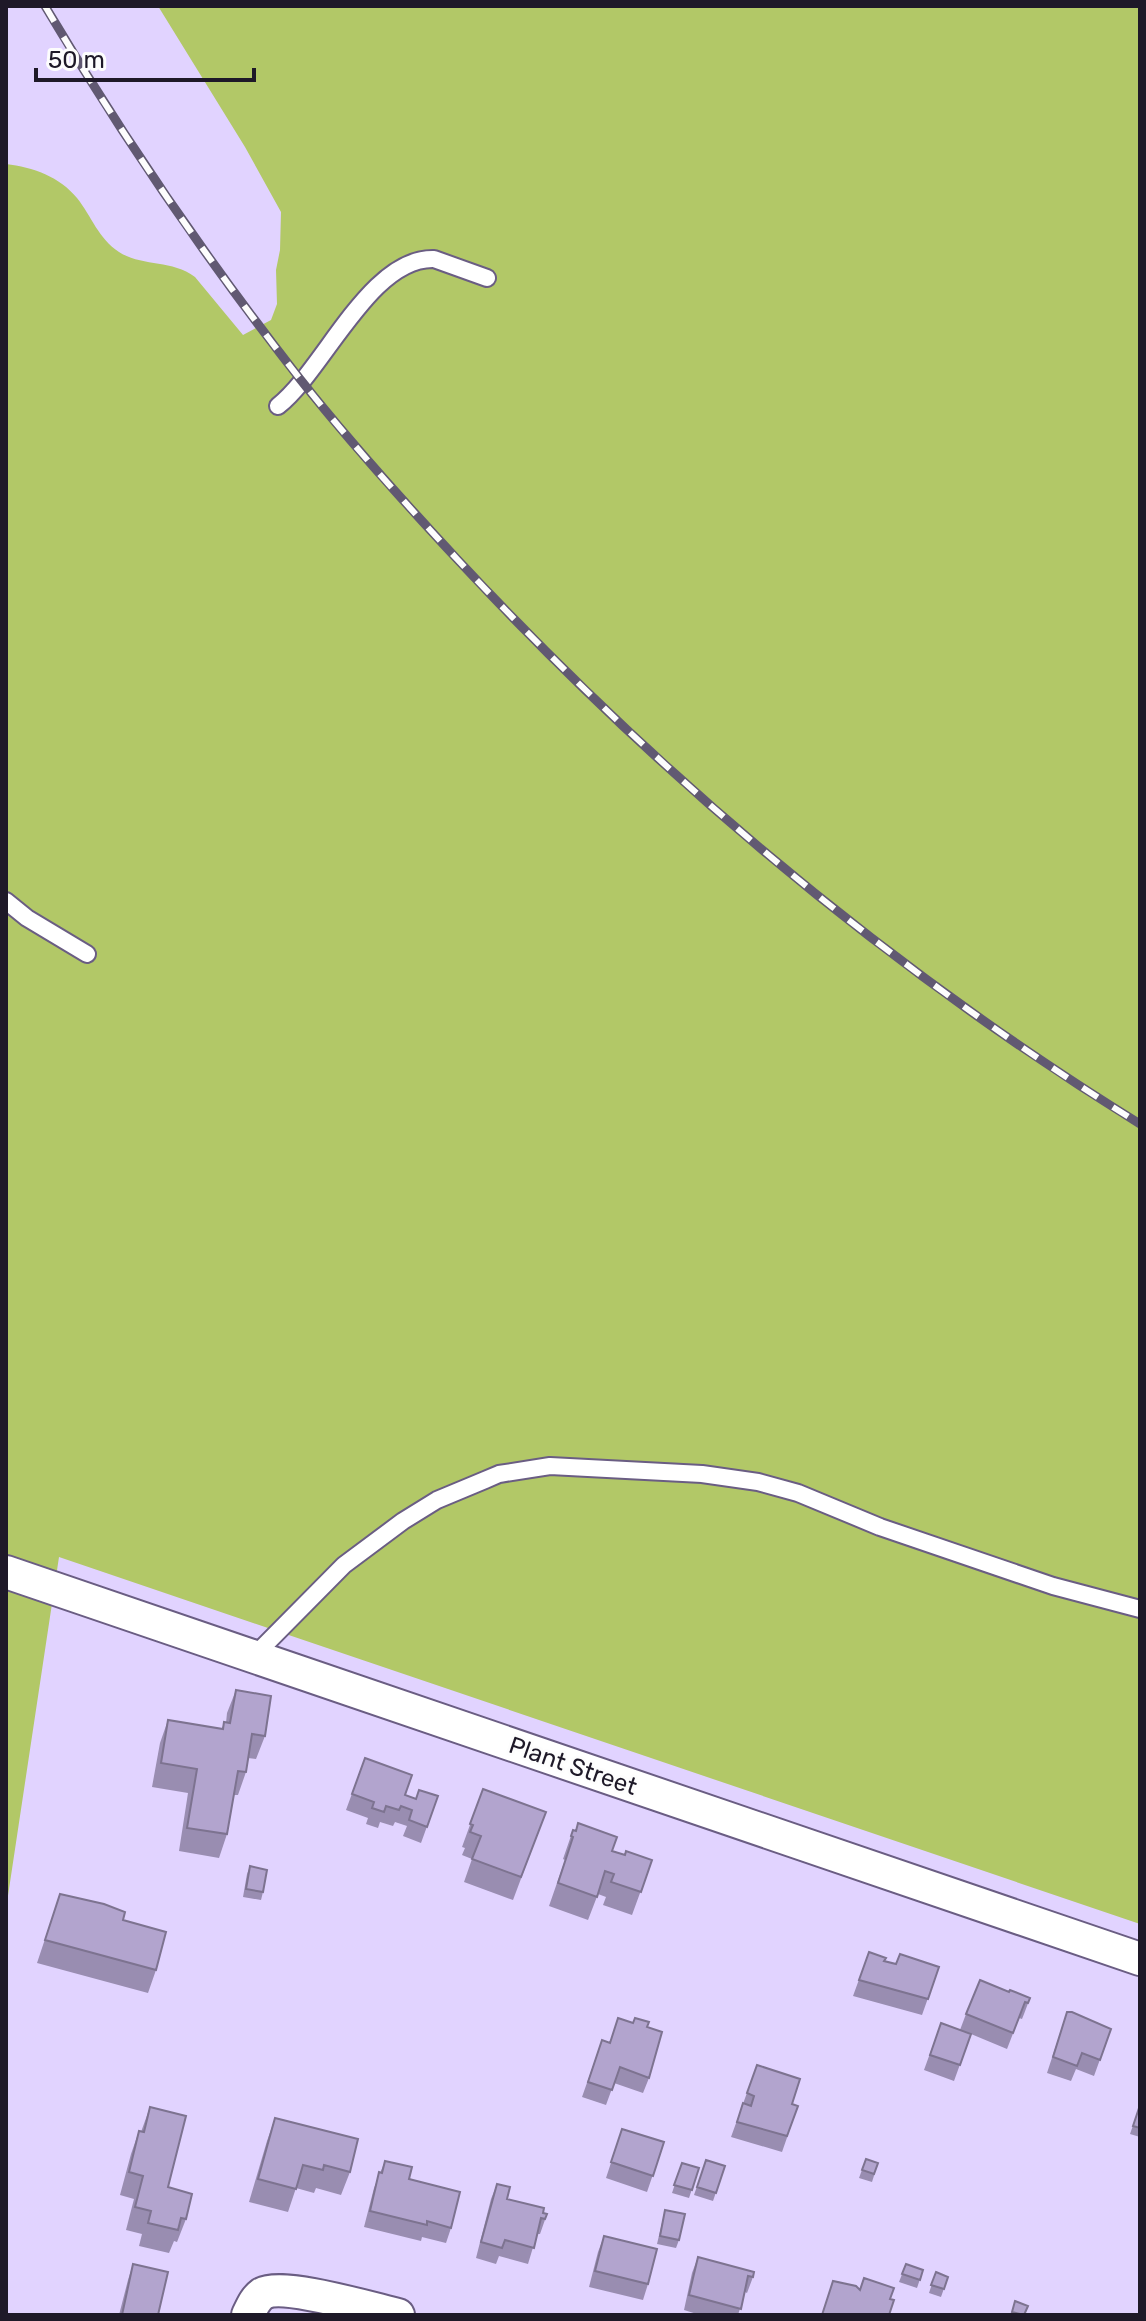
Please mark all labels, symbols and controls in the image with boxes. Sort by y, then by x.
scale bar [36,32,254,82]
text: 50 m [48,46,105,74]
street label: Plant Street [505,1731,641,1801]

